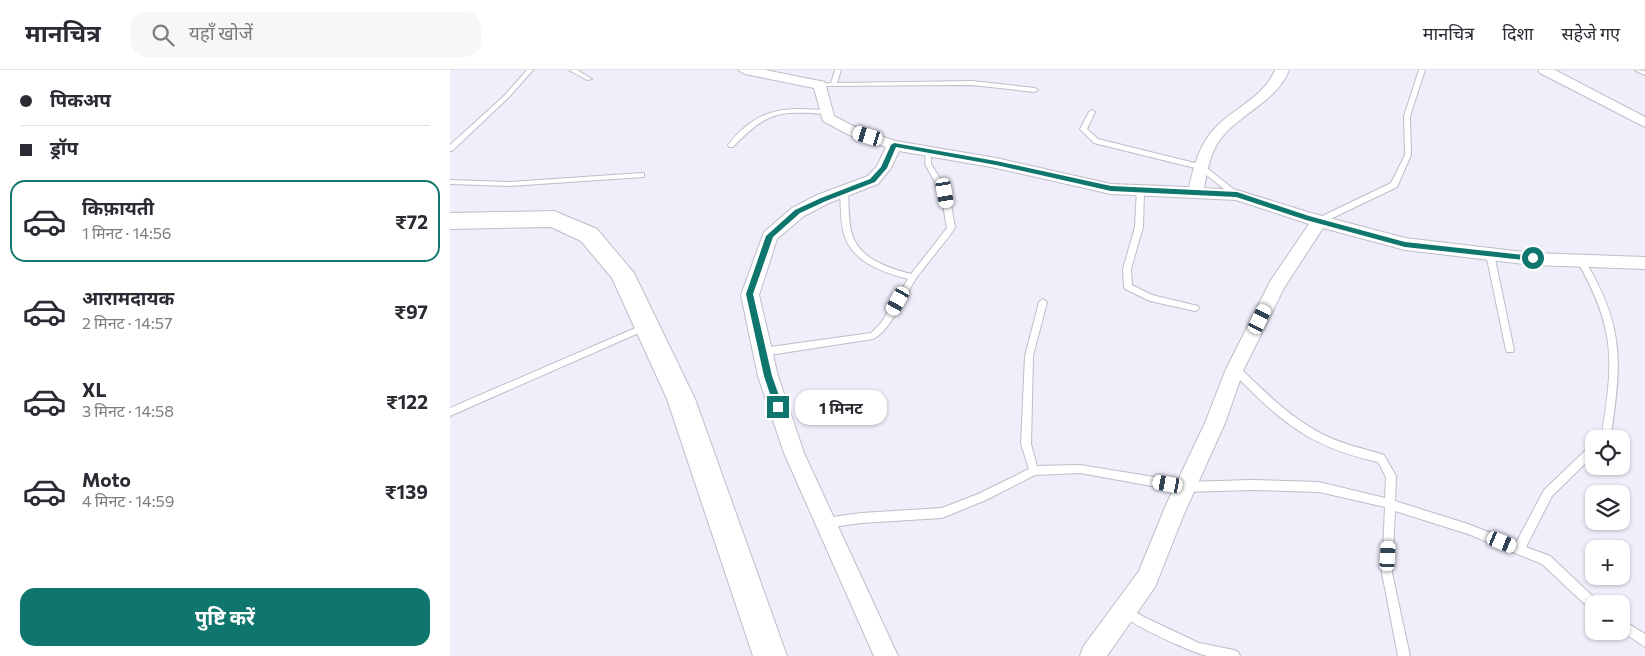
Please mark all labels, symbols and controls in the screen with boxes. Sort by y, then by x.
search box [131,12,481,57]
text: मानचित्र [25,18,101,47]
icon: search [149,21,177,49]
text: यहाँ खोजें [189,21,253,44]
text: मानचित्र [1423,22,1474,44]
text: दिशा [1502,22,1533,44]
text: सहेजे गए [1561,22,1620,44]
text: पिकअप [50,88,111,111]
car [851,124,884,148]
text: ड्रॉप [50,136,78,159]
car [935,177,954,209]
text: किफ़ायती [82,196,154,219]
icon: car [22,199,67,244]
text: ₹72 [395,210,428,233]
text: 1 मिनट · 14:56 [82,223,172,242]
route start [1522,247,1544,269]
car [884,284,911,318]
text: आरामदायक [82,286,174,309]
icon: car [22,289,67,334]
text: ₹97 [394,300,428,323]
car [1246,302,1273,336]
text: 2 मिनट · 14:57 [82,313,172,332]
text: XL [82,378,107,401]
icon: car [22,379,67,424]
text: ₹122 [386,390,428,413]
callout: 1 मिनट [796,390,888,424]
route end [767,396,789,418]
text: 1 मिनट [819,398,863,417]
text: 3 मिनट · 14:58 [82,401,174,420]
map controls [1585,430,1630,640]
button: locate [1585,430,1630,475]
text: Moto [82,468,131,491]
icon: car [22,469,67,514]
car [1151,474,1184,494]
text: ₹139 [385,480,428,503]
button: layers [1585,485,1630,530]
text: 4 मिनट · 14:59 [82,491,174,510]
car [1485,529,1518,555]
button: + [1585,540,1630,585]
car [1379,541,1396,571]
button: पुष्टि करें [20,588,430,646]
button: − [1585,595,1630,640]

